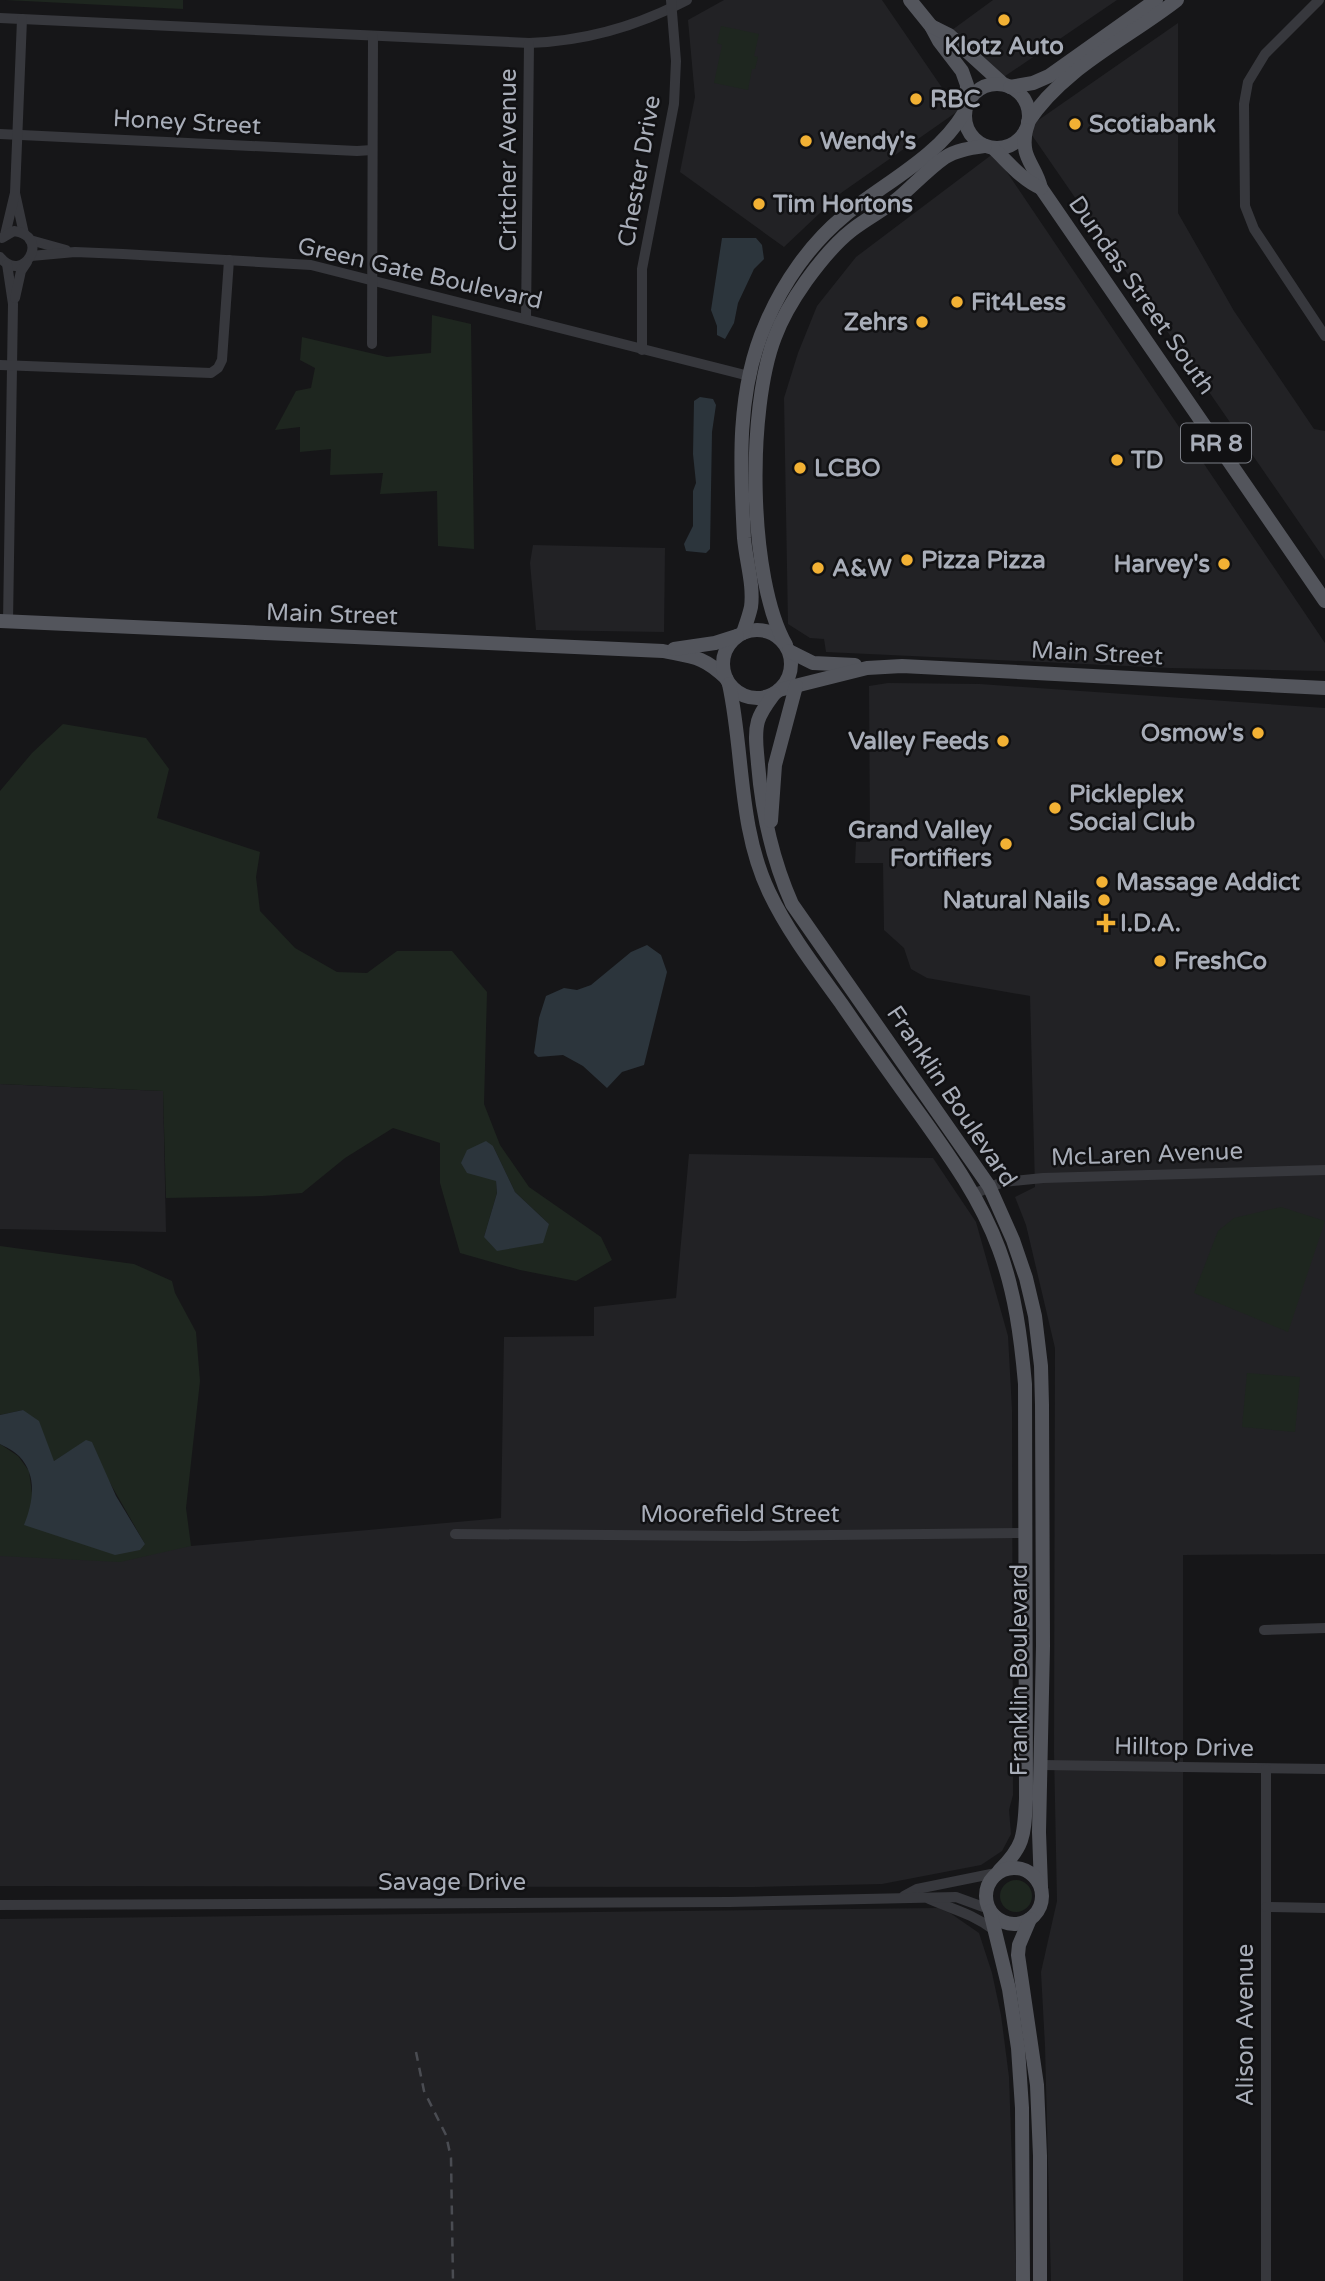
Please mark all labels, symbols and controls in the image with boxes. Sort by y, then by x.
marker: Klotz Auto [996,12,1012,28]
place label: Klotz Auto [944,32,1064,61]
street label: Critcher Avenue [494,69,523,252]
place label: RBC [930,85,981,114]
marker: RBC [908,91,924,107]
street label: Chester Drive [612,93,667,249]
street label: Honey Street [112,104,262,141]
place label: Scotiabank [1089,110,1216,139]
marker: Scotiabank [1067,116,1083,132]
place label: Wendy's [820,127,916,156]
marker: Wendy's [798,133,814,149]
place label: Tim Hortons [772,190,913,219]
street label: Dundas Street South [1062,190,1221,400]
marker: Tim Hortons [751,196,767,212]
street label: Green Gate Boulevard [295,231,545,316]
place label: Fit4Less [971,288,1066,317]
marker: Fit4Less [949,294,965,310]
place label: Zehrs [844,308,908,337]
marker: Zehrs [914,314,930,330]
road number: RR 8 [1181,424,1251,462]
place label: TD [1130,446,1164,475]
marker: TD [1109,452,1125,468]
place label: LCBO [814,454,881,483]
marker: LCBO [792,460,808,476]
place label: Pizza Pizza [921,546,1046,575]
place label: Harvey's [1113,550,1210,579]
marker: Pizza Pizza [899,552,915,568]
place label: A&W [832,554,892,583]
marker: Harvey's [1216,556,1232,572]
marker: A&W [810,560,826,576]
street label: Main Street [265,598,399,631]
street label: Main Street [1030,636,1164,671]
place label: Osmow's [1141,719,1244,748]
marker: Osmow's [1250,725,1266,741]
place label: Valley Feeds [848,727,989,756]
marker: Valley Feeds [995,733,1011,749]
place label: Pickleplex Social Club [1069,780,1195,837]
marker: Pickleplex Social Club [1047,800,1063,816]
place label: Grand Valley Fortifiers [848,816,992,873]
marker: Grand Valley Fortifiers [998,836,1014,852]
place label: Massage Addict [1116,868,1301,897]
marker: Massage Addict [1094,874,1110,890]
place label: Natural Nails [943,886,1090,915]
marker: Natural Nails [1096,892,1112,908]
place label: I.D.A. [1120,909,1181,938]
marker: I.D.A. [1098,915,1114,931]
place label: FreshCo [1174,947,1267,976]
marker: FreshCo [1152,953,1168,969]
street label: Franklin Boulevard [880,1000,1023,1192]
street label: McLaren Avenue [1051,1137,1244,1172]
street label: Moorefield Street [640,1500,840,1529]
street label: Franklin Boulevard [1005,1564,1034,1776]
street label: Hilltop Drive [1114,1732,1254,1763]
street label: Savage Drive [378,1868,526,1897]
street label: Alison Avenue [1231,1944,1260,2106]

